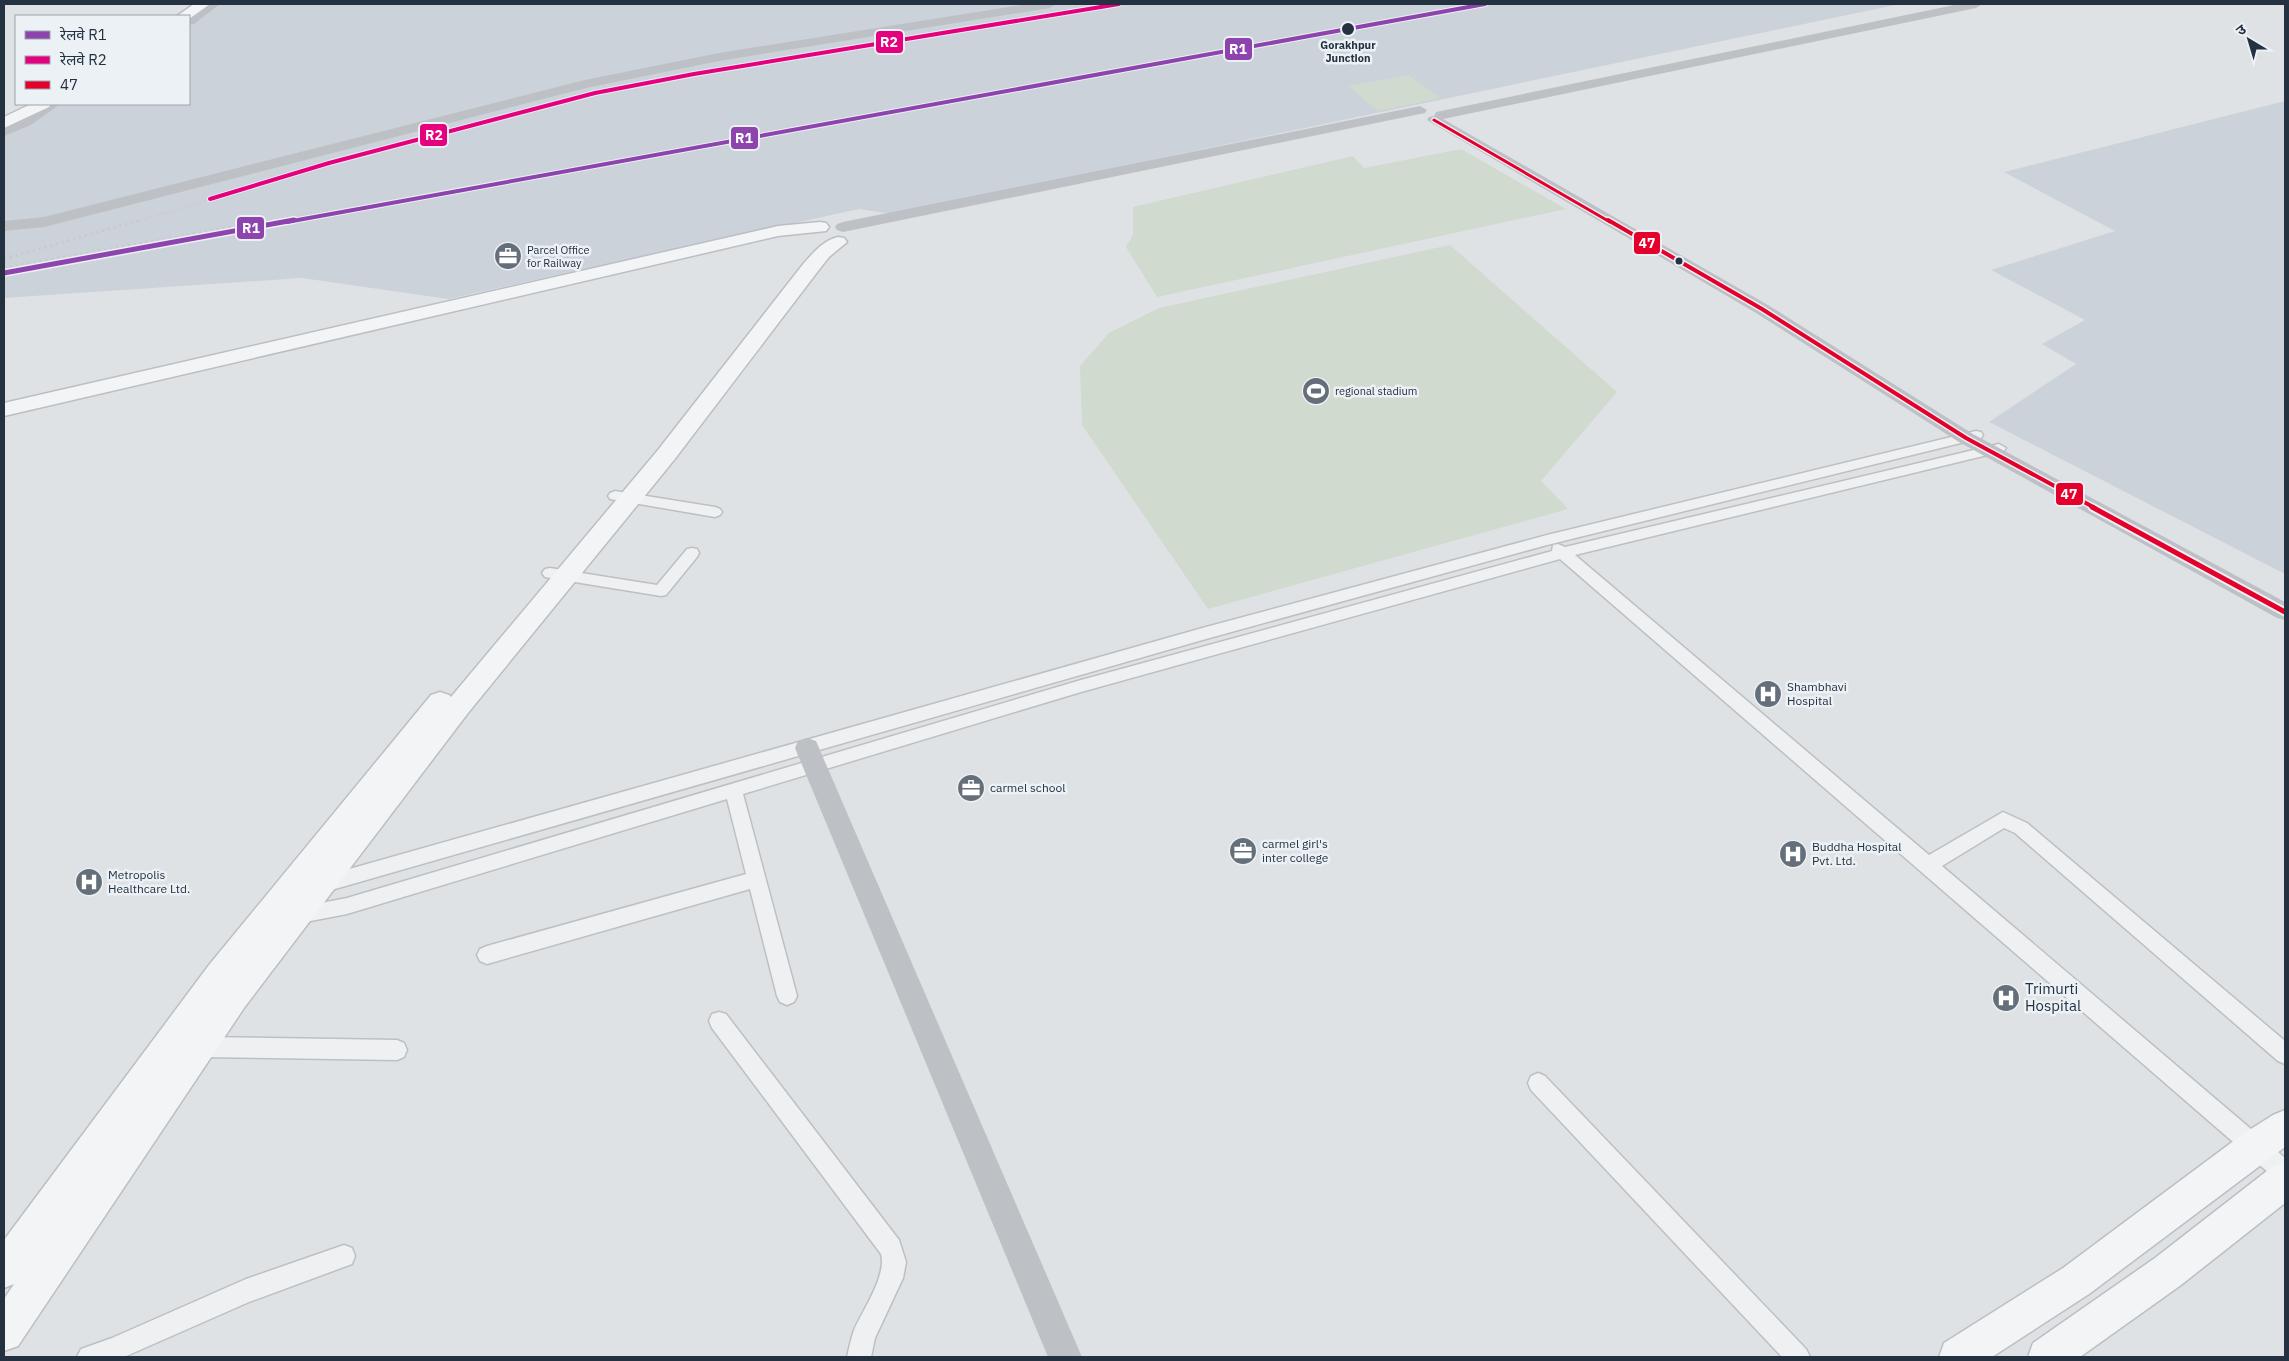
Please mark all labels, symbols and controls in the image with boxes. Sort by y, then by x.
legend [15,15,190,105]
north arrow [2224,15,2274,65]
text: उ [2232,20,2250,39]
marker: Gorakhpur Junction [1340,21,1356,37]
text: रेलवे R1 [59,25,107,44]
line badge: R2 [875,30,904,54]
text: R2 [880,33,898,51]
line badge: R1 [1224,37,1253,61]
place label: Gorakhpur Junction [1320,38,1376,65]
text: R1 [1229,40,1248,58]
text: रेलवे R2 [59,50,107,69]
text: 47 [60,75,78,94]
line badge: R2 [419,123,448,147]
text: R2 [425,126,443,144]
line badge: R1 [730,126,759,150]
text: R1 [735,129,754,147]
line badge: R1 [236,216,265,240]
text: R1 [242,219,261,237]
line badge: 47 [1633,231,1661,255]
text: 47 [1639,234,1655,252]
office icon: Parcel Office for Railway [493,241,523,271]
place label: Parcel Office for Railway [527,243,590,270]
unlabelled marker [1674,256,1684,266]
sports icon: regional stadium [1301,376,1331,406]
place label: regional stadium [1335,384,1417,398]
line badge: 47 [2055,482,2084,506]
text: 47 [2061,485,2077,503]
hospital icon: Shambhavi Hospital [1753,679,1783,709]
place label: Shambhavi Hospital [1787,679,1847,708]
office icon: carmel school [956,773,986,803]
place label: carmel school [990,780,1065,795]
office icon: carmel girl's inter college [1228,836,1258,866]
place label: carmel girl's inter college [1262,836,1329,865]
hospital icon: Buddha Hospital Pvt. Ltd. [1778,839,1808,869]
place label: Buddha Hospital Pvt. Ltd. [1812,839,1902,868]
hospital icon: Metropolis Healthcare Ltd. [74,867,104,897]
place label: Metropolis Healthcare Ltd. [108,867,190,896]
place label: Trimurti Hospital [2025,979,2081,1015]
hospital icon: Trimurti Hospital [1991,983,2021,1013]

